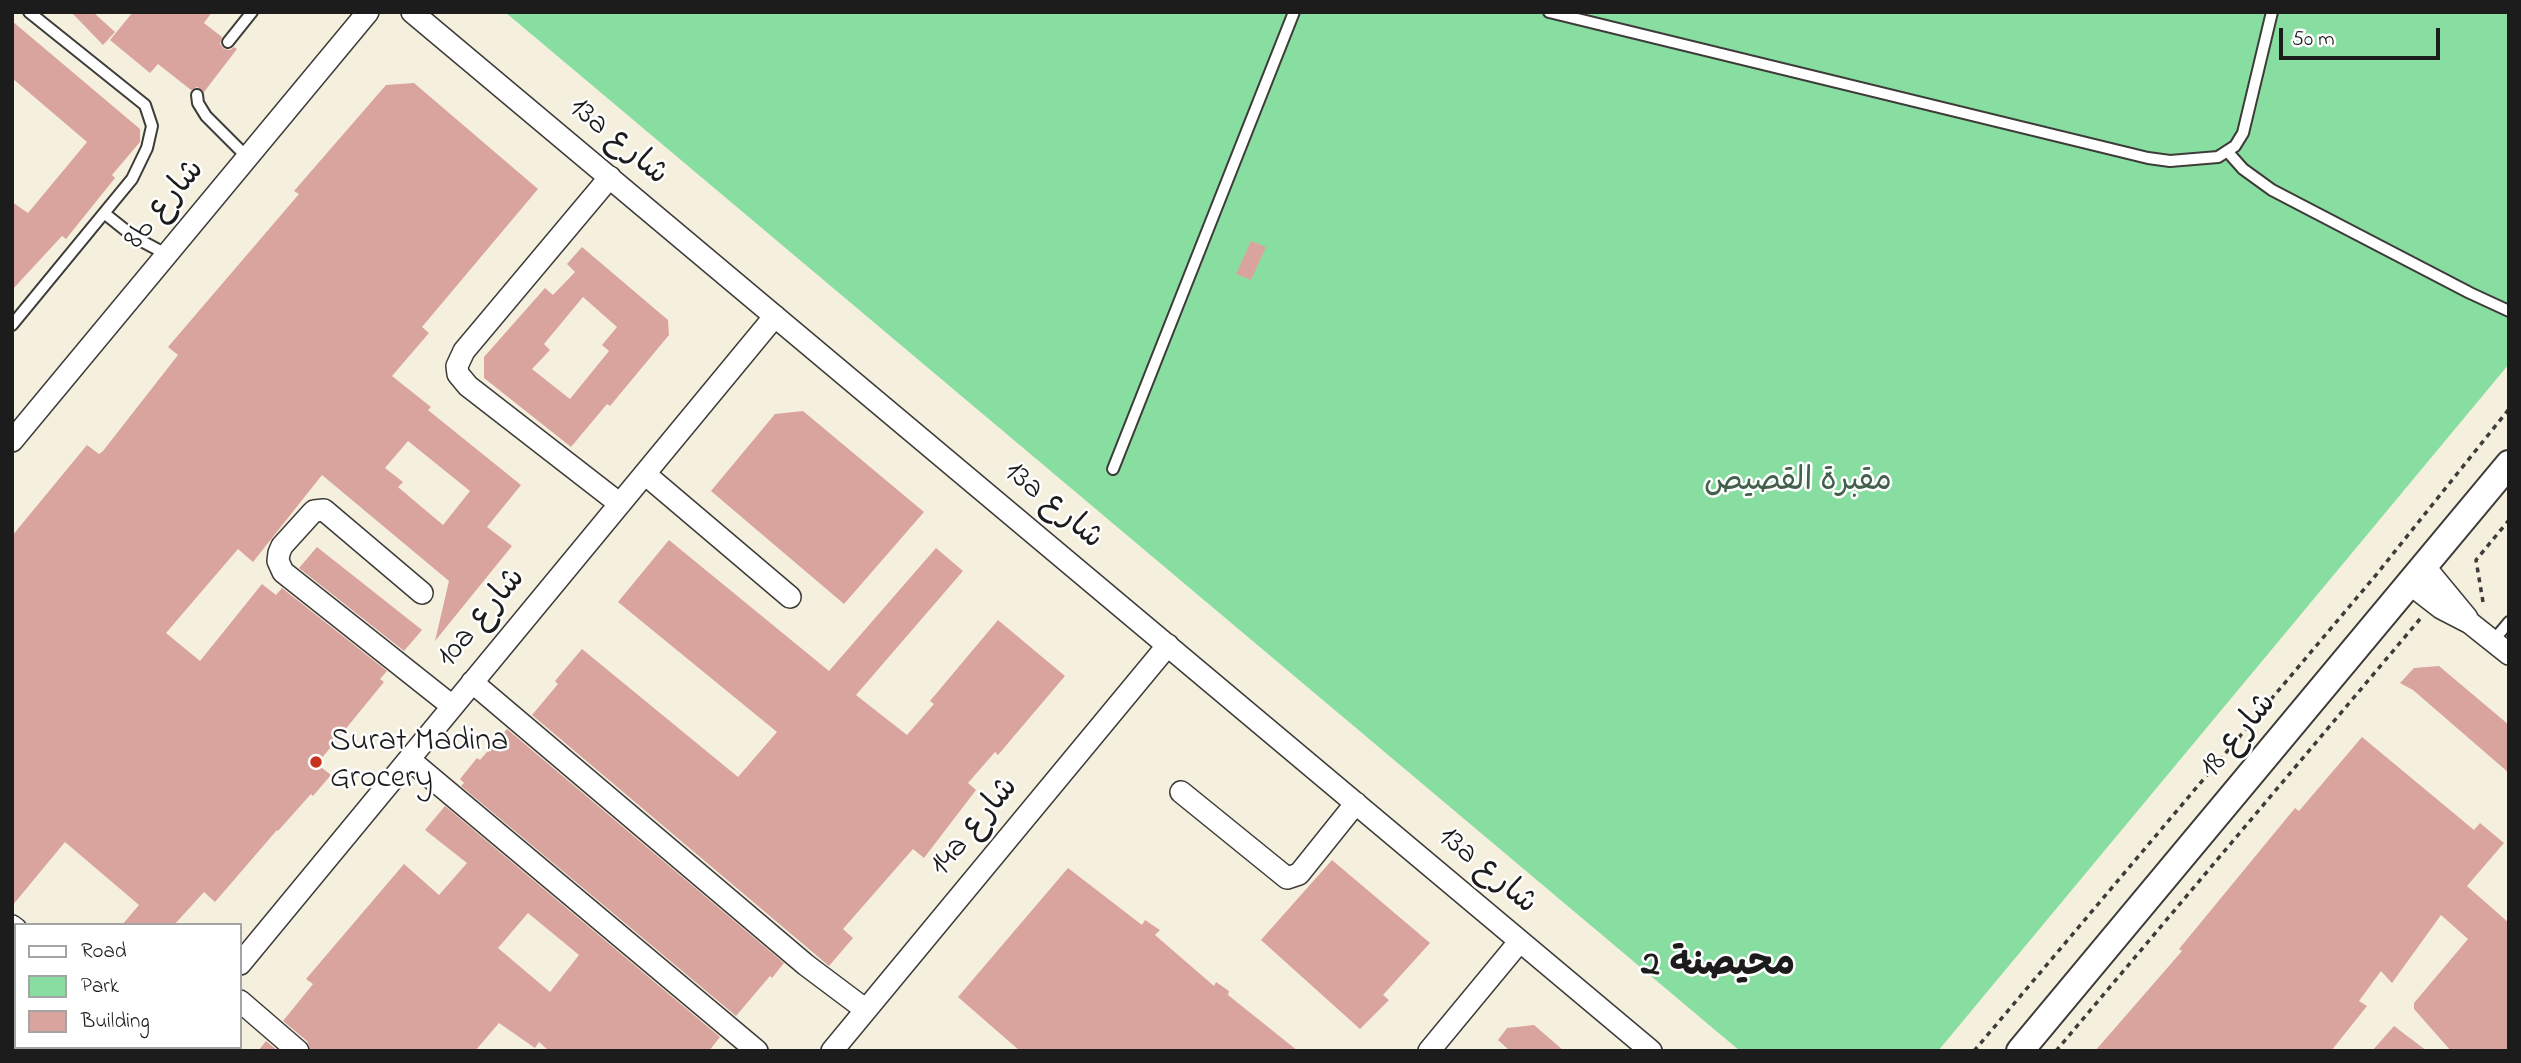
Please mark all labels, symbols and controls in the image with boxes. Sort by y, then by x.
scale bar [2283,14,2444,58]
text: 50 m [2292,25,2335,55]
street label: 13a شارع [559,90,675,196]
street label: 8b شارع [117,153,215,259]
street label: 13a شارع [994,454,1110,560]
park label: مقبرة القصيص [1704,465,1892,503]
street label: 10a شارع [430,561,536,677]
street label: شارع 18 [2193,687,2287,787]
place label: Surat Madina Grocery [330,725,508,800]
marker: Surat Madina Grocery [308,754,324,770]
street label: 14a شارع [923,771,1029,885]
street label: 13a شارع [1428,819,1544,925]
legend [14,923,242,1049]
text: Road [81,937,127,967]
district label: محيصنة 2 [1641,945,1795,991]
text: Park [81,972,119,1002]
text: Building [81,1007,150,1037]

